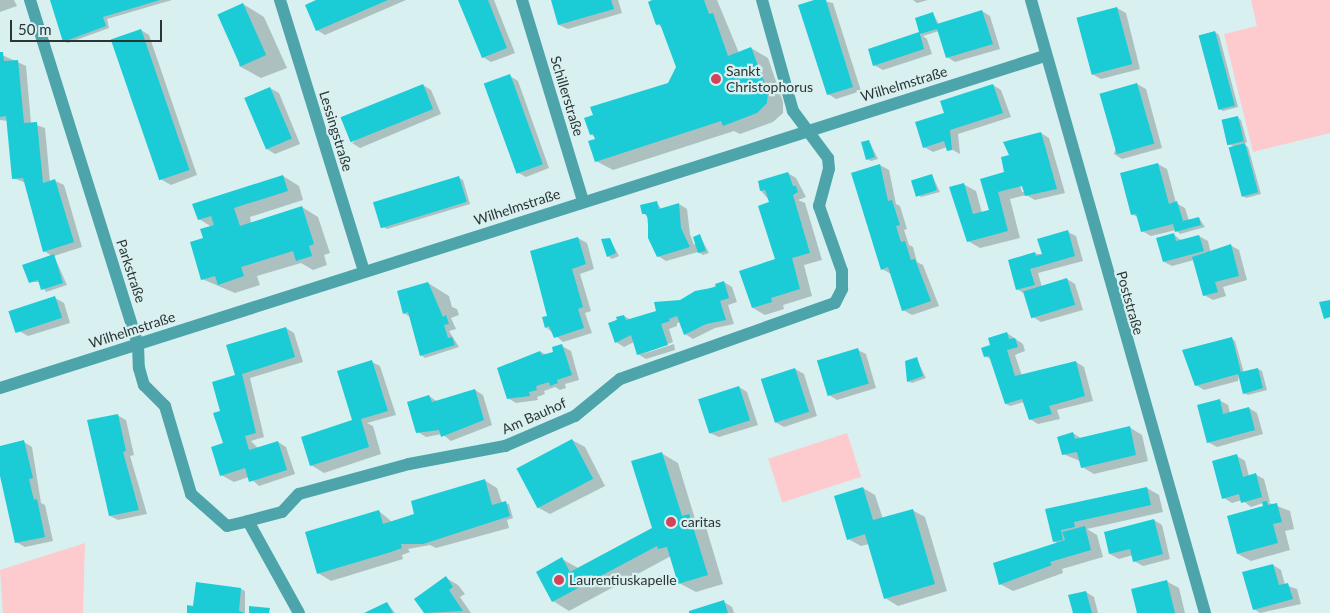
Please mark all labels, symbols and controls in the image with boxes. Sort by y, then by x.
scale bar [12,10,165,42]
text: 50 m [18,20,52,38]
street label: Schillerstraße [547,54,587,138]
place label: Sankt Christophorus [726,63,813,95]
street label: Wilhelmstraße [859,63,949,105]
marker: Sankt Christophorus [710,73,722,85]
street label: Lessingstraße [316,89,356,173]
street label: Wilhelmstraße [472,185,562,229]
street label: Parkstraße [113,237,149,305]
street label: Poststraße [1113,269,1147,337]
street label: Wilhelmstraße [87,308,177,352]
street label: Am Bauhof [499,394,569,438]
place label: caritas [681,514,721,530]
marker: caritas [665,516,677,528]
place label: Laurentiuskapelle [569,572,677,588]
marker: Laurentiuskapelle [553,574,565,586]

